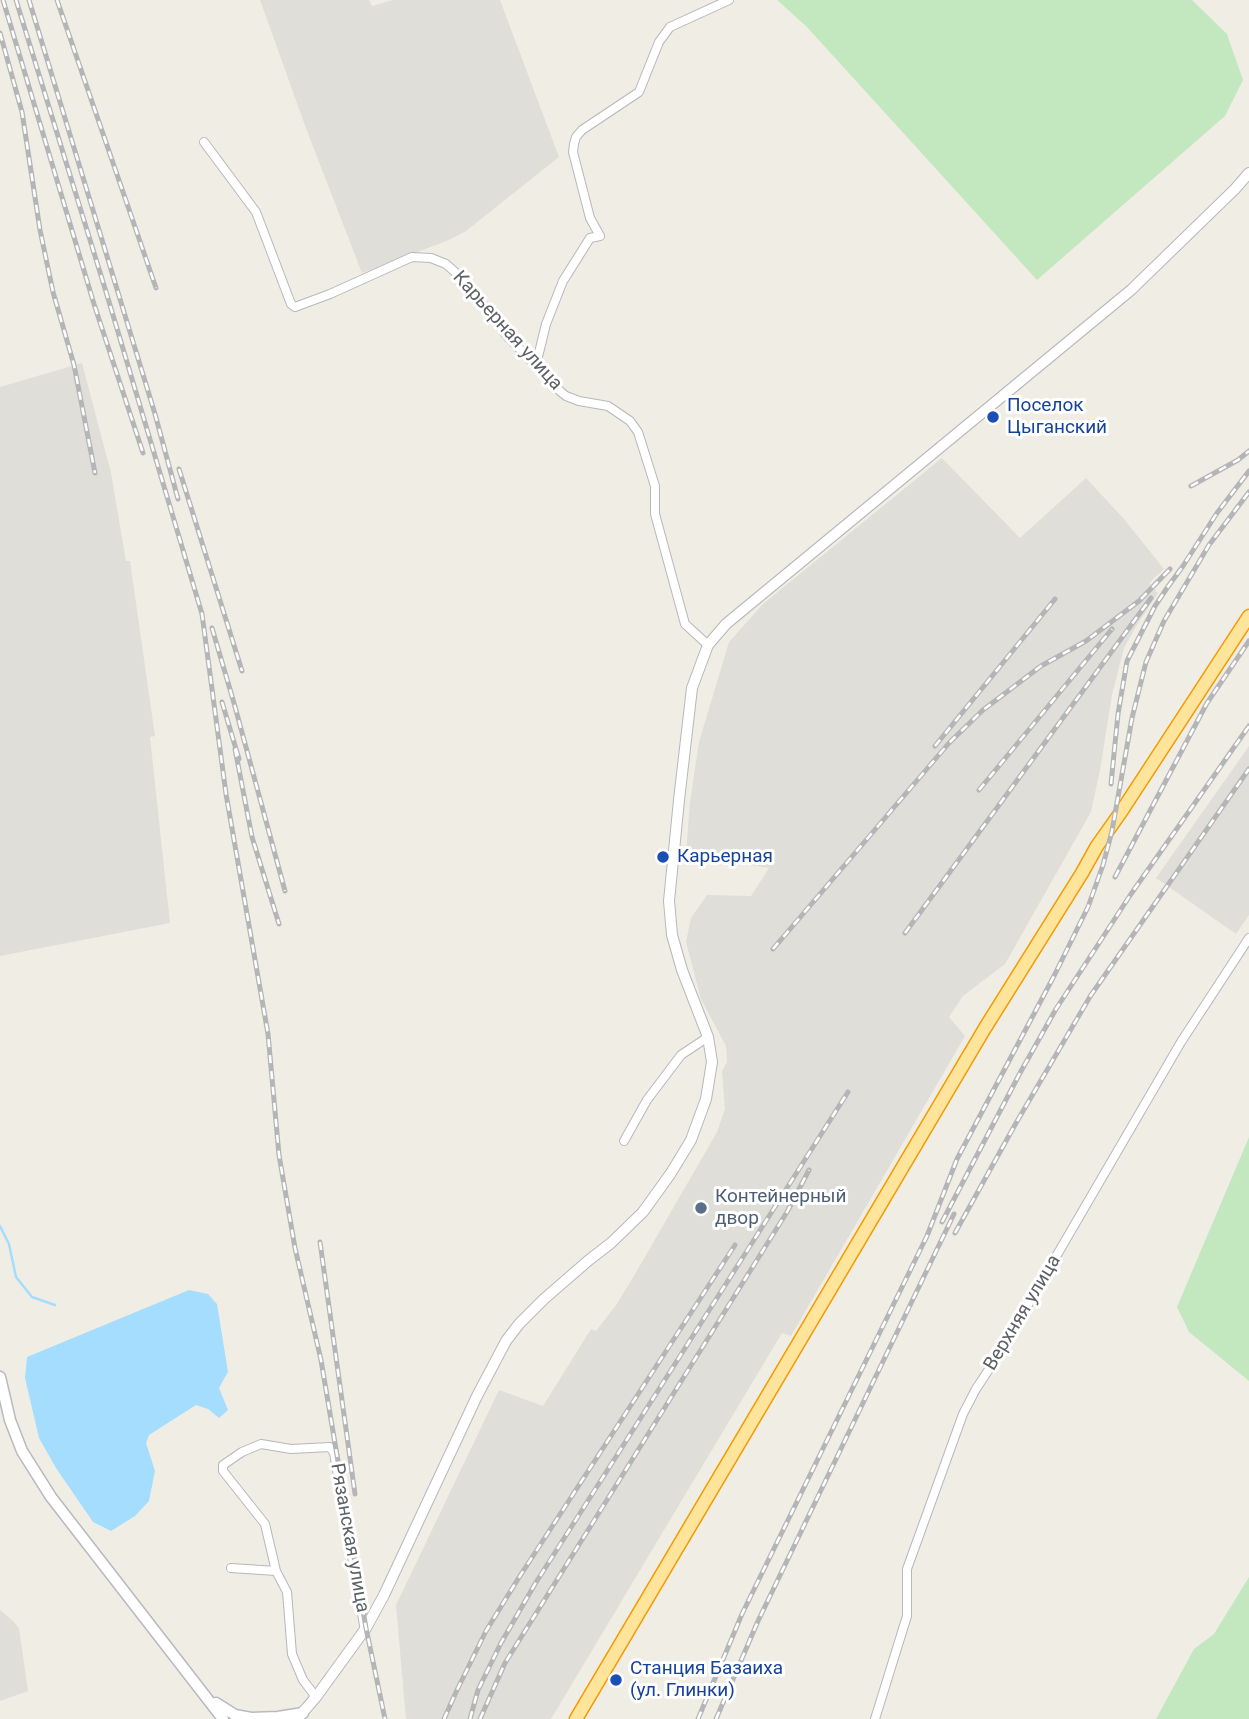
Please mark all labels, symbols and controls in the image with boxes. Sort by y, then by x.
street label: Карьерная улица [447,267,567,395]
place label: Поселок Цыганский [1007,395,1107,439]
marker: Поселок Цыганский [985,409,1001,425]
place label: Карьерная [677,846,773,868]
marker: Карьерная [655,849,671,865]
place label: Контейнерный двор [715,1186,847,1230]
marker: Контейнерный двор [693,1200,709,1216]
street label: Верхняя улица [980,1251,1066,1375]
street label: Рязанская улица [325,1462,373,1614]
place label: Станция Базаиха (ул. Глинки) [630,1658,783,1702]
marker: Станция Базаиха (ул. Глинки) [608,1672,624,1688]

